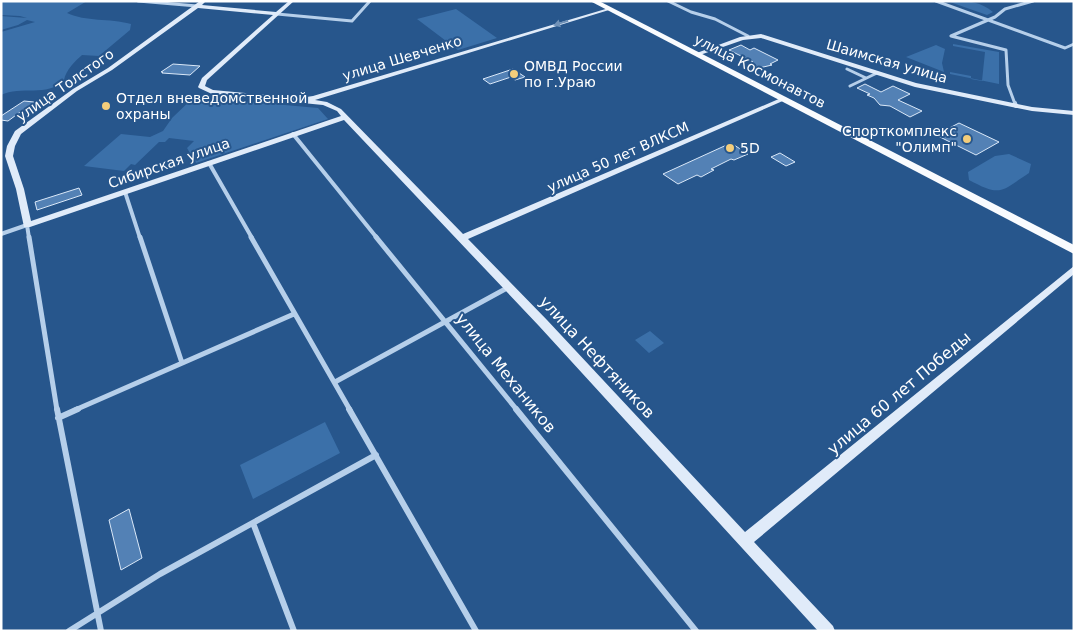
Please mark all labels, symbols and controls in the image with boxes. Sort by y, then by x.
one-way arrow [553,19,568,27]
street label: улица Космонавтов [692,31,828,111]
street label: улица Шевченко [340,32,464,84]
street label: Шаимская улица [825,36,949,86]
street label: улица Толстого [13,45,117,125]
place label: ОМВД России по г.Ураю [524,58,623,90]
marker: ОМВД России по г.Ураю [508,68,520,80]
place label: Отдел вневедомственной охраны [116,90,307,122]
marker: Отдел вневедомственной охраны [100,100,112,112]
street label: улица 50 лет ВЛКСМ [545,119,691,195]
place label: Спорткомплекс "Олимп" [842,123,957,155]
marker: Спорткомплекс "Олимп" [961,133,973,145]
street label: Сибирская улица [106,135,232,191]
place label: 5D [740,140,760,156]
marker: 5D [724,142,736,154]
street label: улица Нефтяников [535,292,659,422]
street label: улица Механиков [452,309,560,437]
street label: улица 60 лет Победы [824,328,974,458]

